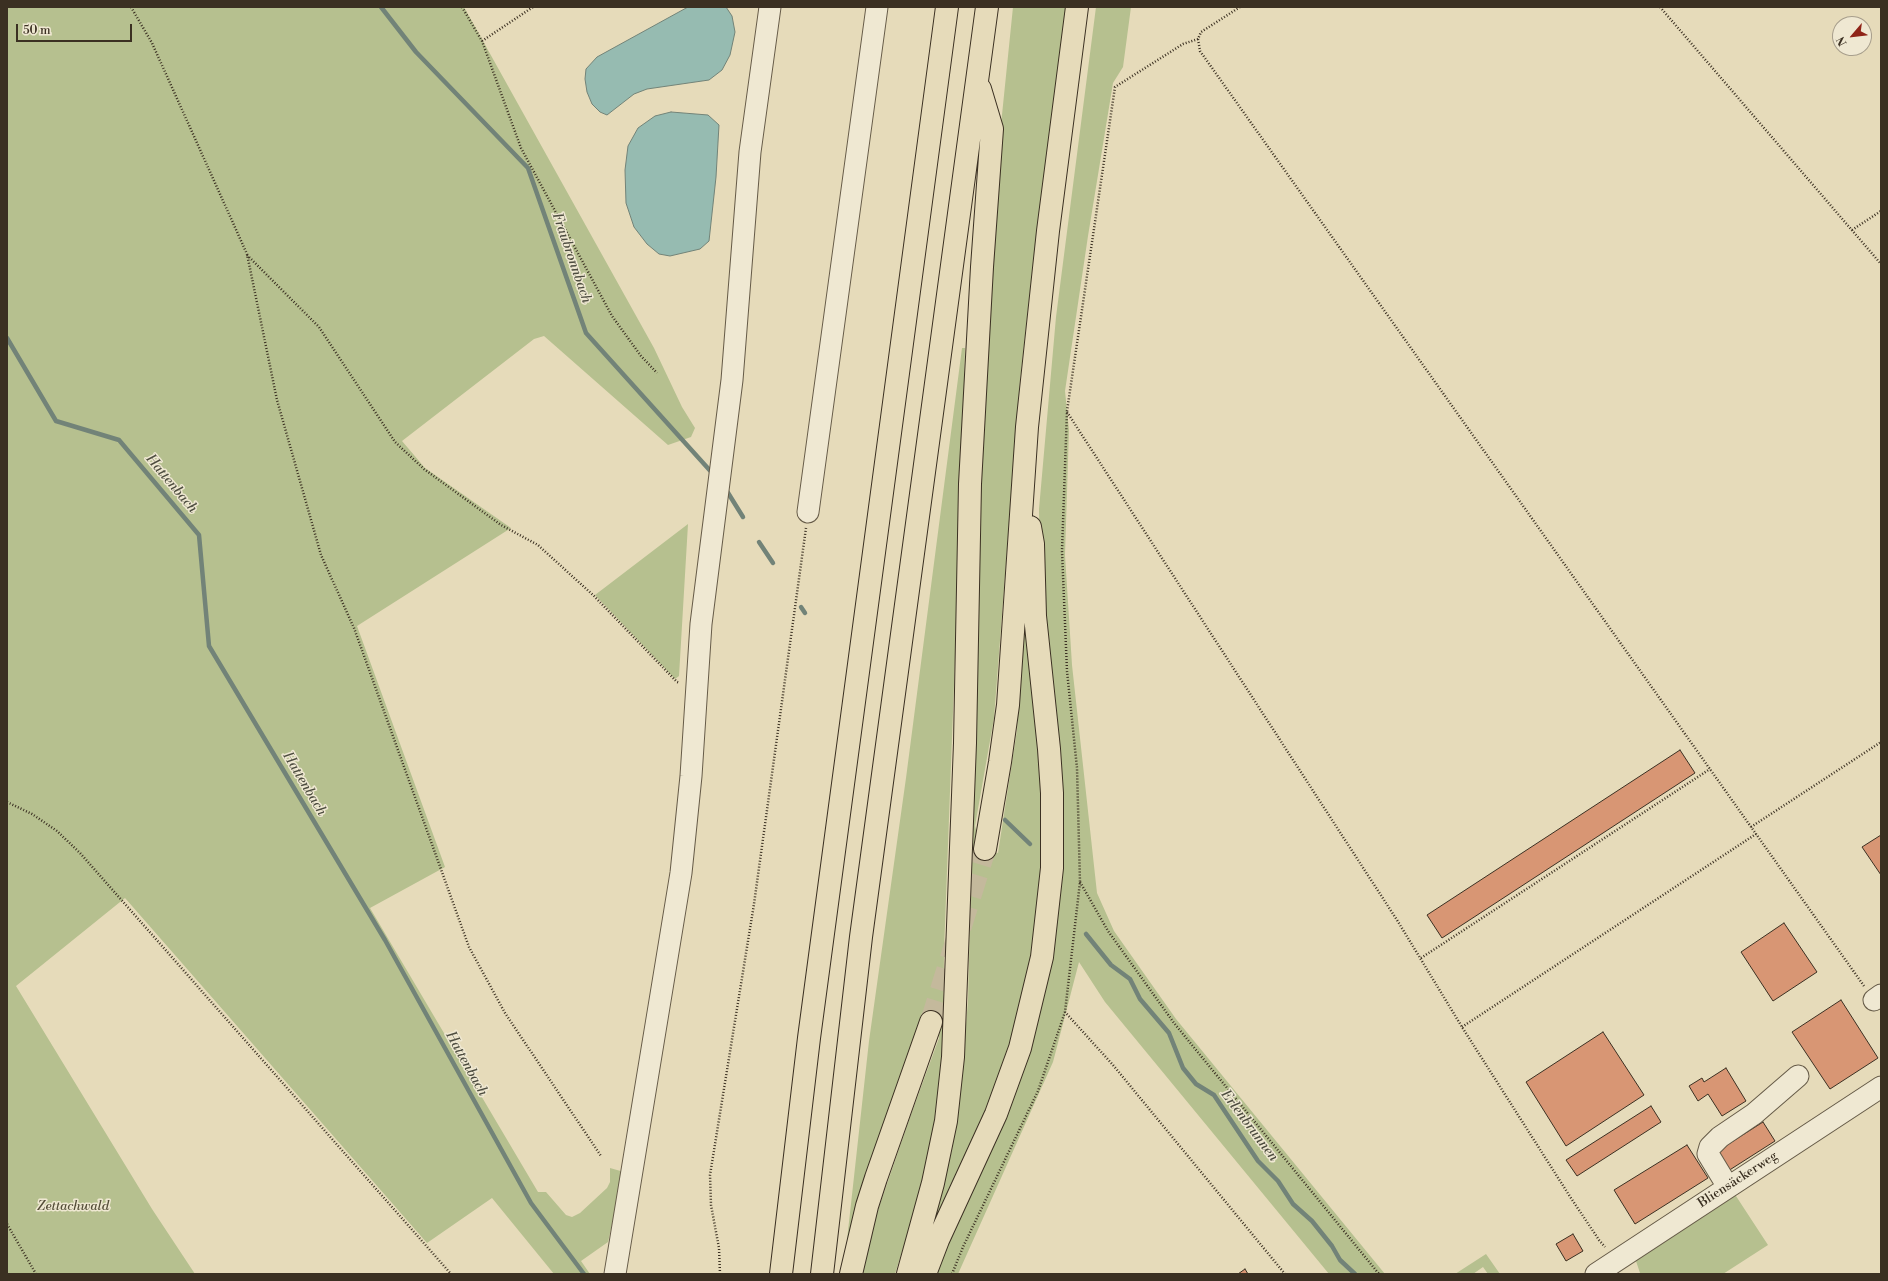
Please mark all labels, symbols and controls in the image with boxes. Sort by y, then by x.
scale bar [18,16,134,42]
north arrow [1832,16,1872,56]
text: 50 m [23,23,51,38]
text: N [1834,34,1851,48]
water label: Fraubronnbach [548,210,594,306]
water label: Hattenbach [142,451,200,517]
water label: Hattenbach [278,749,330,819]
water label: Hattenbach [441,1029,491,1099]
water label: Erlenbrunnen [1217,1087,1281,1165]
street label: Bliensäckerweg [1695,1148,1781,1212]
park label: Zettachwald [37,1199,109,1215]

